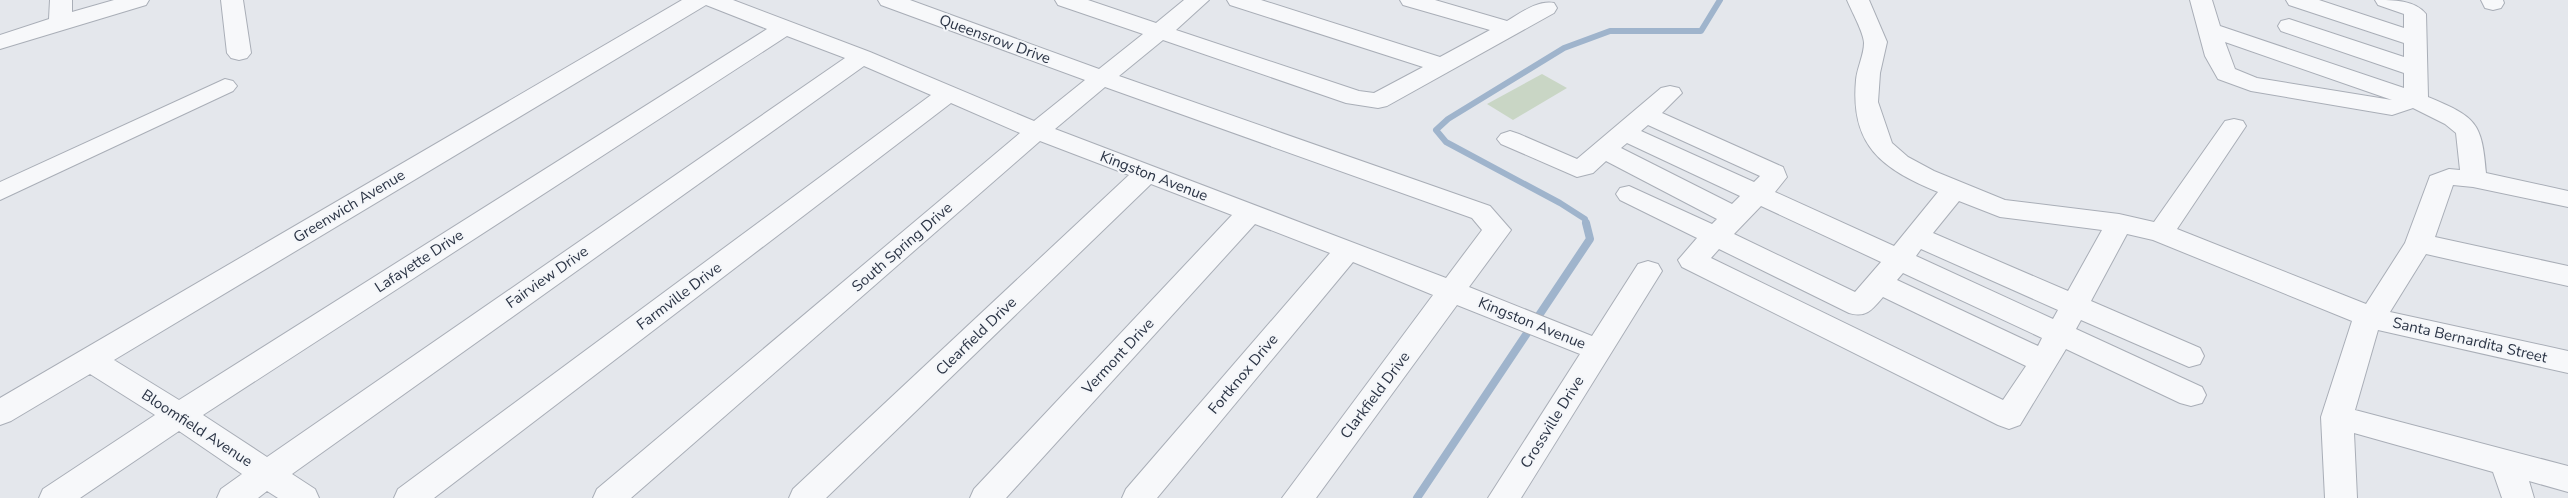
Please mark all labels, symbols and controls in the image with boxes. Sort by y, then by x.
street label: Queensrow Drive [937,10,1053,68]
street label: Kingston Avenue [1097,146,1211,206]
street label: Greenwich Avenue [289,165,409,247]
street label: South Spring Drive [847,198,957,296]
street label: Lafayette Drive [371,225,467,297]
street label: Fairview Drive [502,241,592,313]
street label: Farmville Drive [632,257,726,335]
street label: Clearfield Drive [931,292,1021,380]
street label: Kingston Avenue [1475,292,1589,354]
street label: Santa Bernardita Street [2391,312,2550,368]
street label: Vermont Drive [1077,314,1158,399]
street label: Fortknox Drive [1204,330,1282,418]
street label: Clarkfield Drive [1336,347,1414,443]
street label: Crossville Drive [1516,372,1588,472]
street label: Bloomfield Avenue [138,385,256,471]

